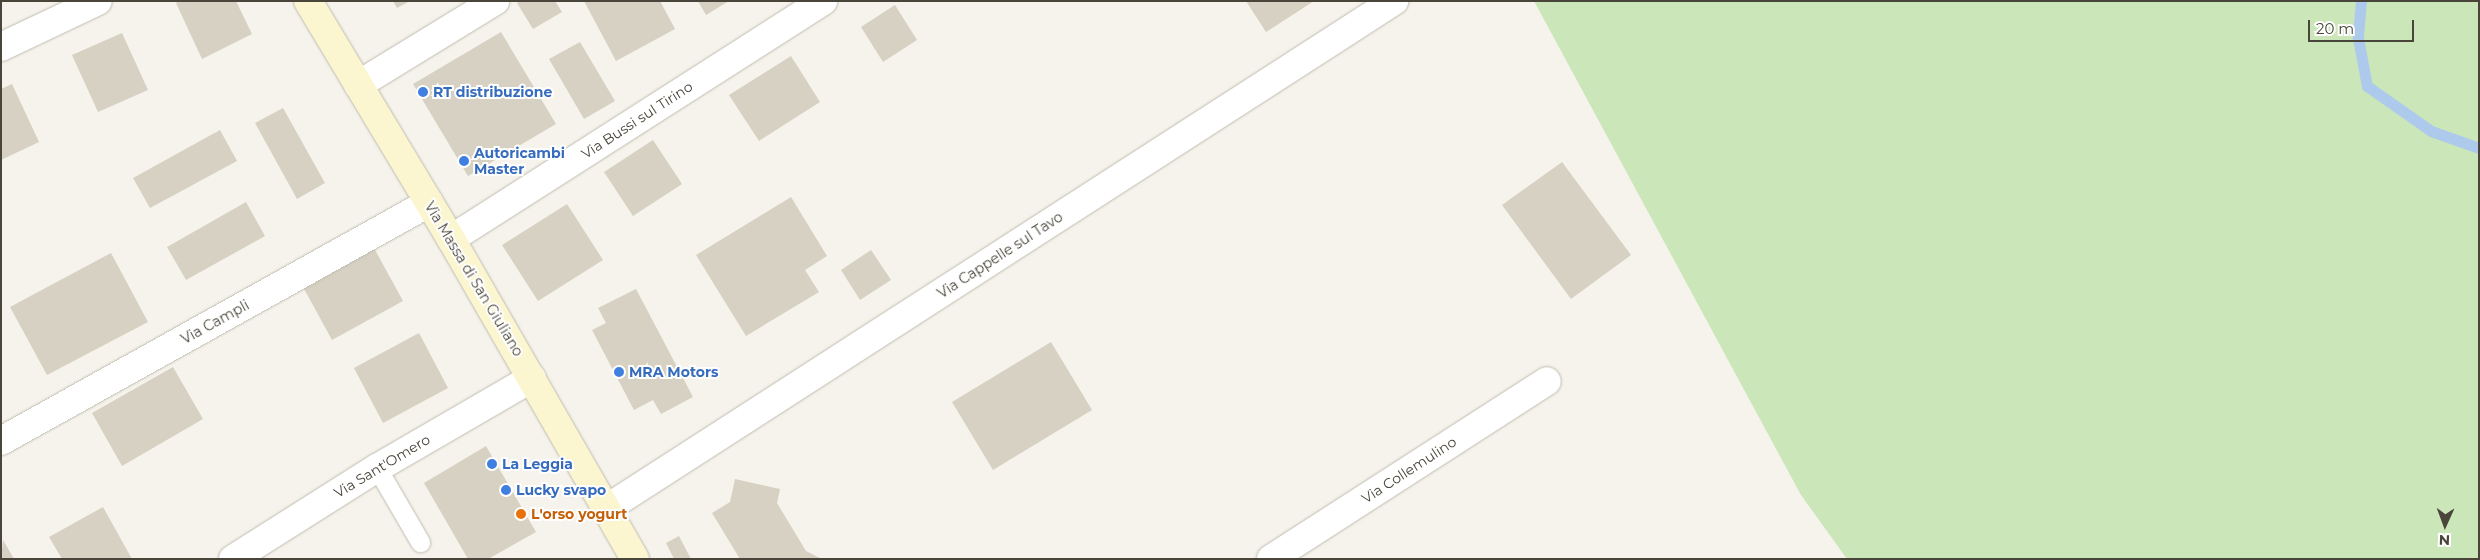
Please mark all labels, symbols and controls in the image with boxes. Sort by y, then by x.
scale bar [2310,10,2416,42]
text: 20 m [2316,19,2354,38]
street label: Via Bussi sul Tirino [578,78,696,162]
place label: RT distribuzione [433,84,552,100]
marker: RT distribuzione [417,86,429,98]
place label: Autoricambi Master [474,145,565,178]
marker: Autoricambi Master [458,155,470,167]
street label: Via Massa di San Giuliano [421,199,527,359]
street label: Via Cappelle sul Tavo [934,208,1066,302]
street label: Via Campli [178,296,252,348]
place label: MRA Motors [629,364,718,380]
marker: MRA Motors [613,366,625,378]
street label: Via Sant'Omero [331,431,433,501]
street label: Via Collemulino [1358,433,1460,507]
place label: La Leggia [502,456,573,472]
marker: La Leggia [486,458,498,470]
place label: Lucky svapo [516,482,606,498]
marker: Lucky svapo [500,484,512,496]
north arrow [2420,500,2470,550]
place label: L'orso yogurt [531,506,627,522]
marker: L'orso yogurt [515,508,527,520]
text: N [2439,531,2450,549]

